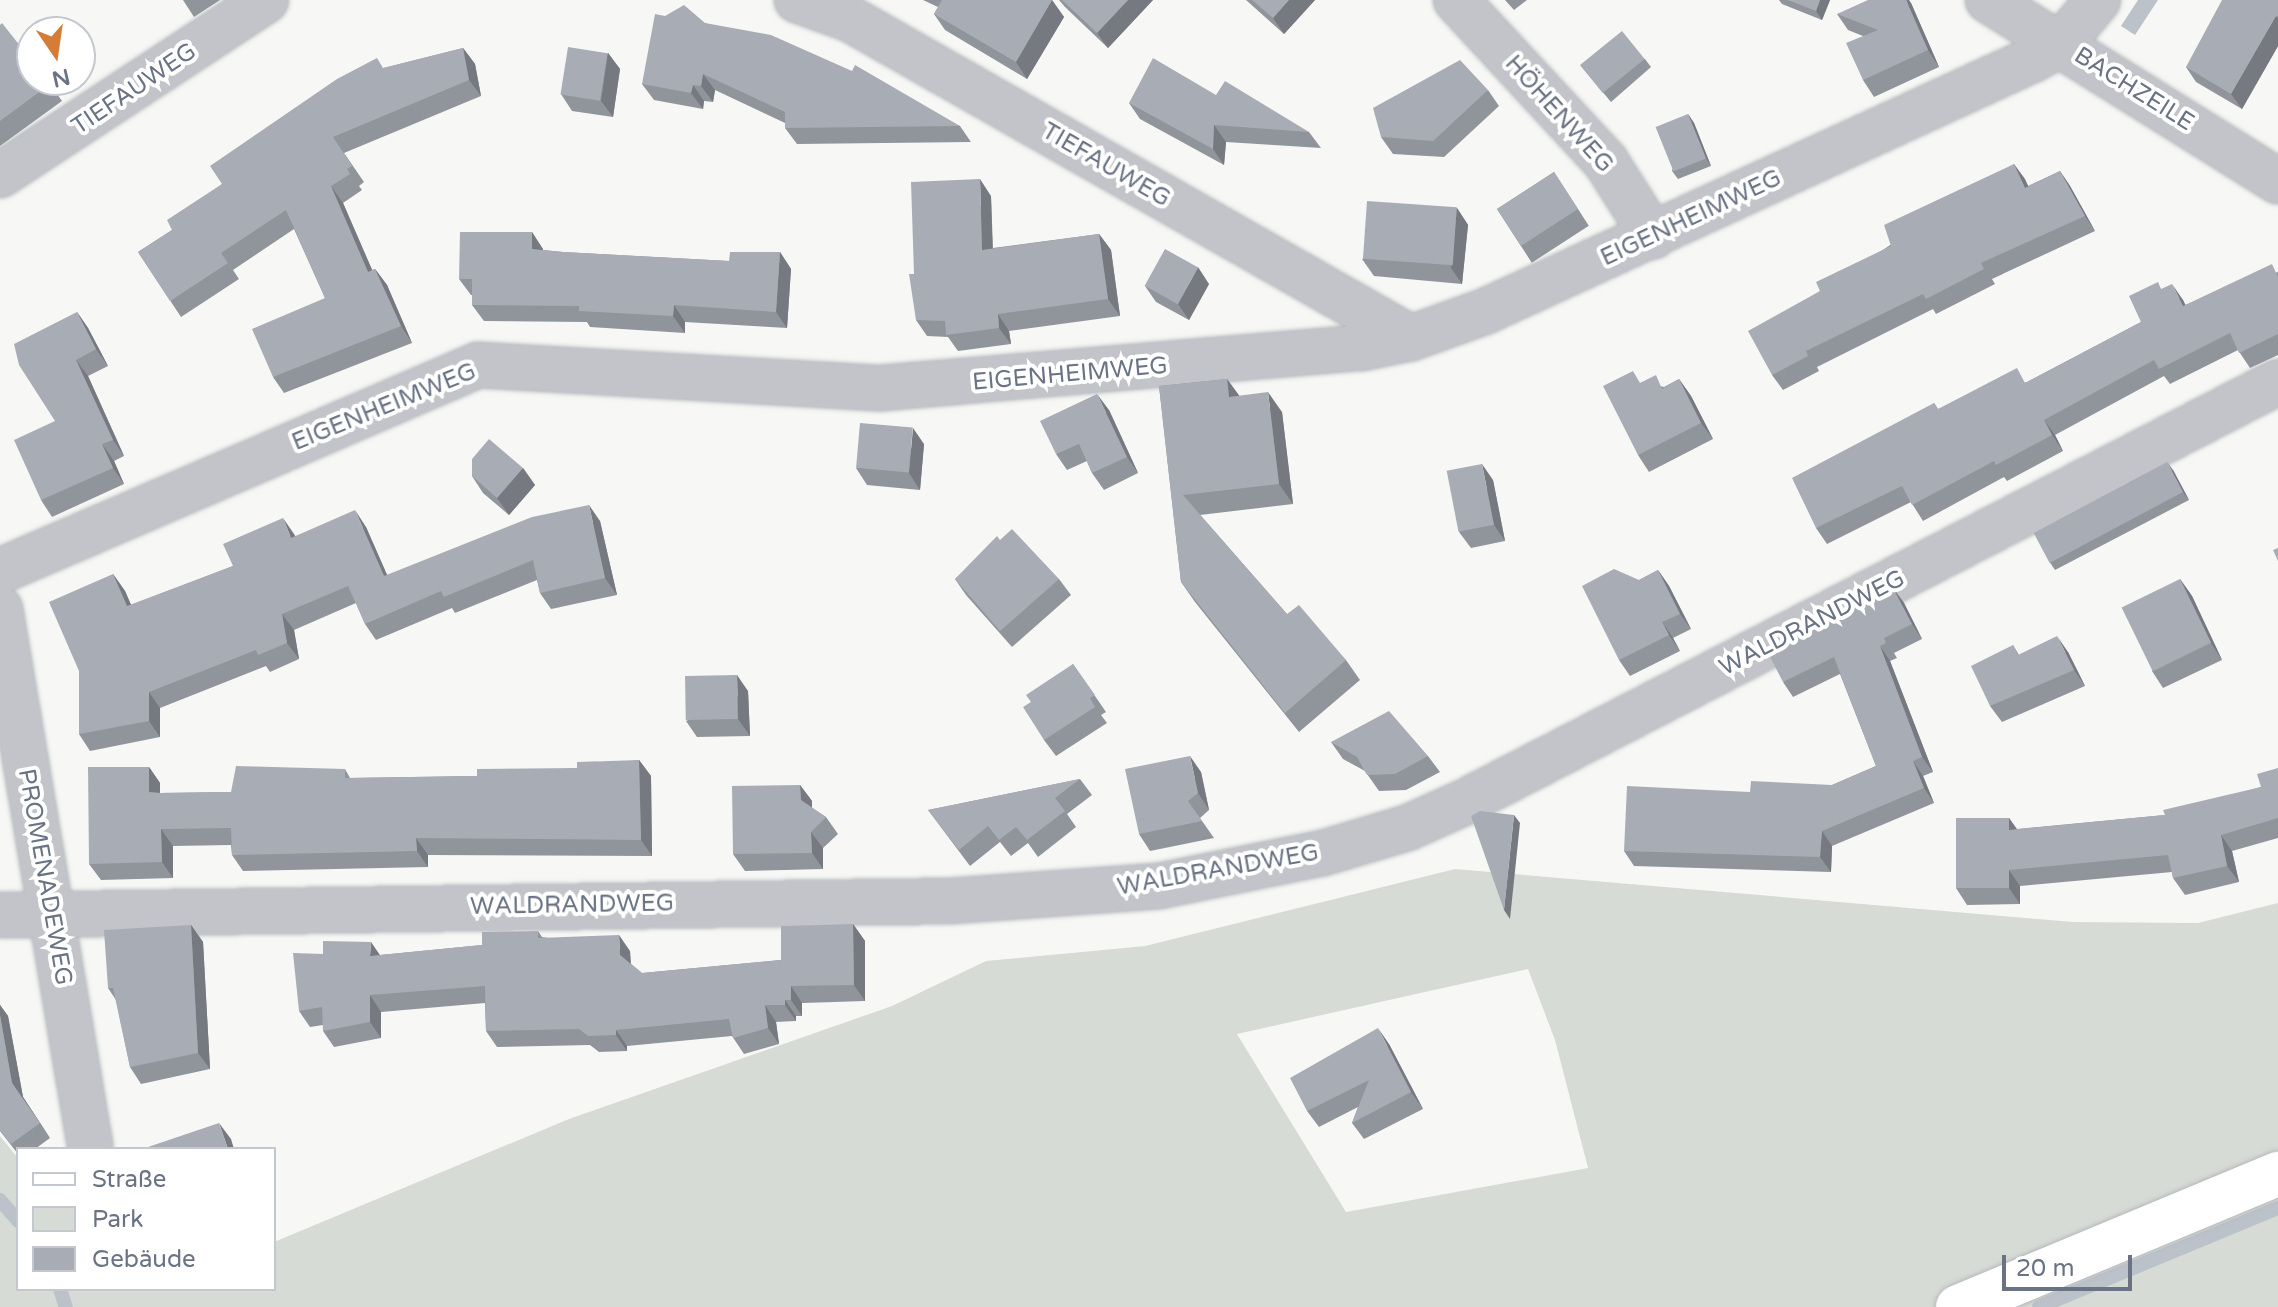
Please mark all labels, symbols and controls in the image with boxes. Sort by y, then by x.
north arrow [16,16,96,96]
street label: TIEFAUWEG [67,37,201,141]
street label: BACHZEILE [2069,41,2199,137]
street label: HÖHENWEG [1499,49,1619,179]
text: N [49,63,72,92]
street label: TIEFAUWEG [1037,117,1175,213]
street label: EIGENHEIMWEG [1596,164,1786,272]
street label: EIGENHEIMWEG [971,351,1169,397]
street label: EIGENHEIMWEG [288,357,480,457]
street label: WALDRANDWEG [1715,564,1909,682]
street label: PROMENADEWEG [12,767,78,987]
street label: WALDRANDWEG [1115,838,1321,902]
street label: WALDRANDWEG [470,889,674,921]
legend [16,1147,276,1291]
text: Straße [92,1165,166,1194]
text: Park [92,1205,143,1234]
scale bar [2006,1239,2136,1289]
text: Gebäude [92,1245,196,1274]
text: 20 m [2016,1254,2074,1283]

